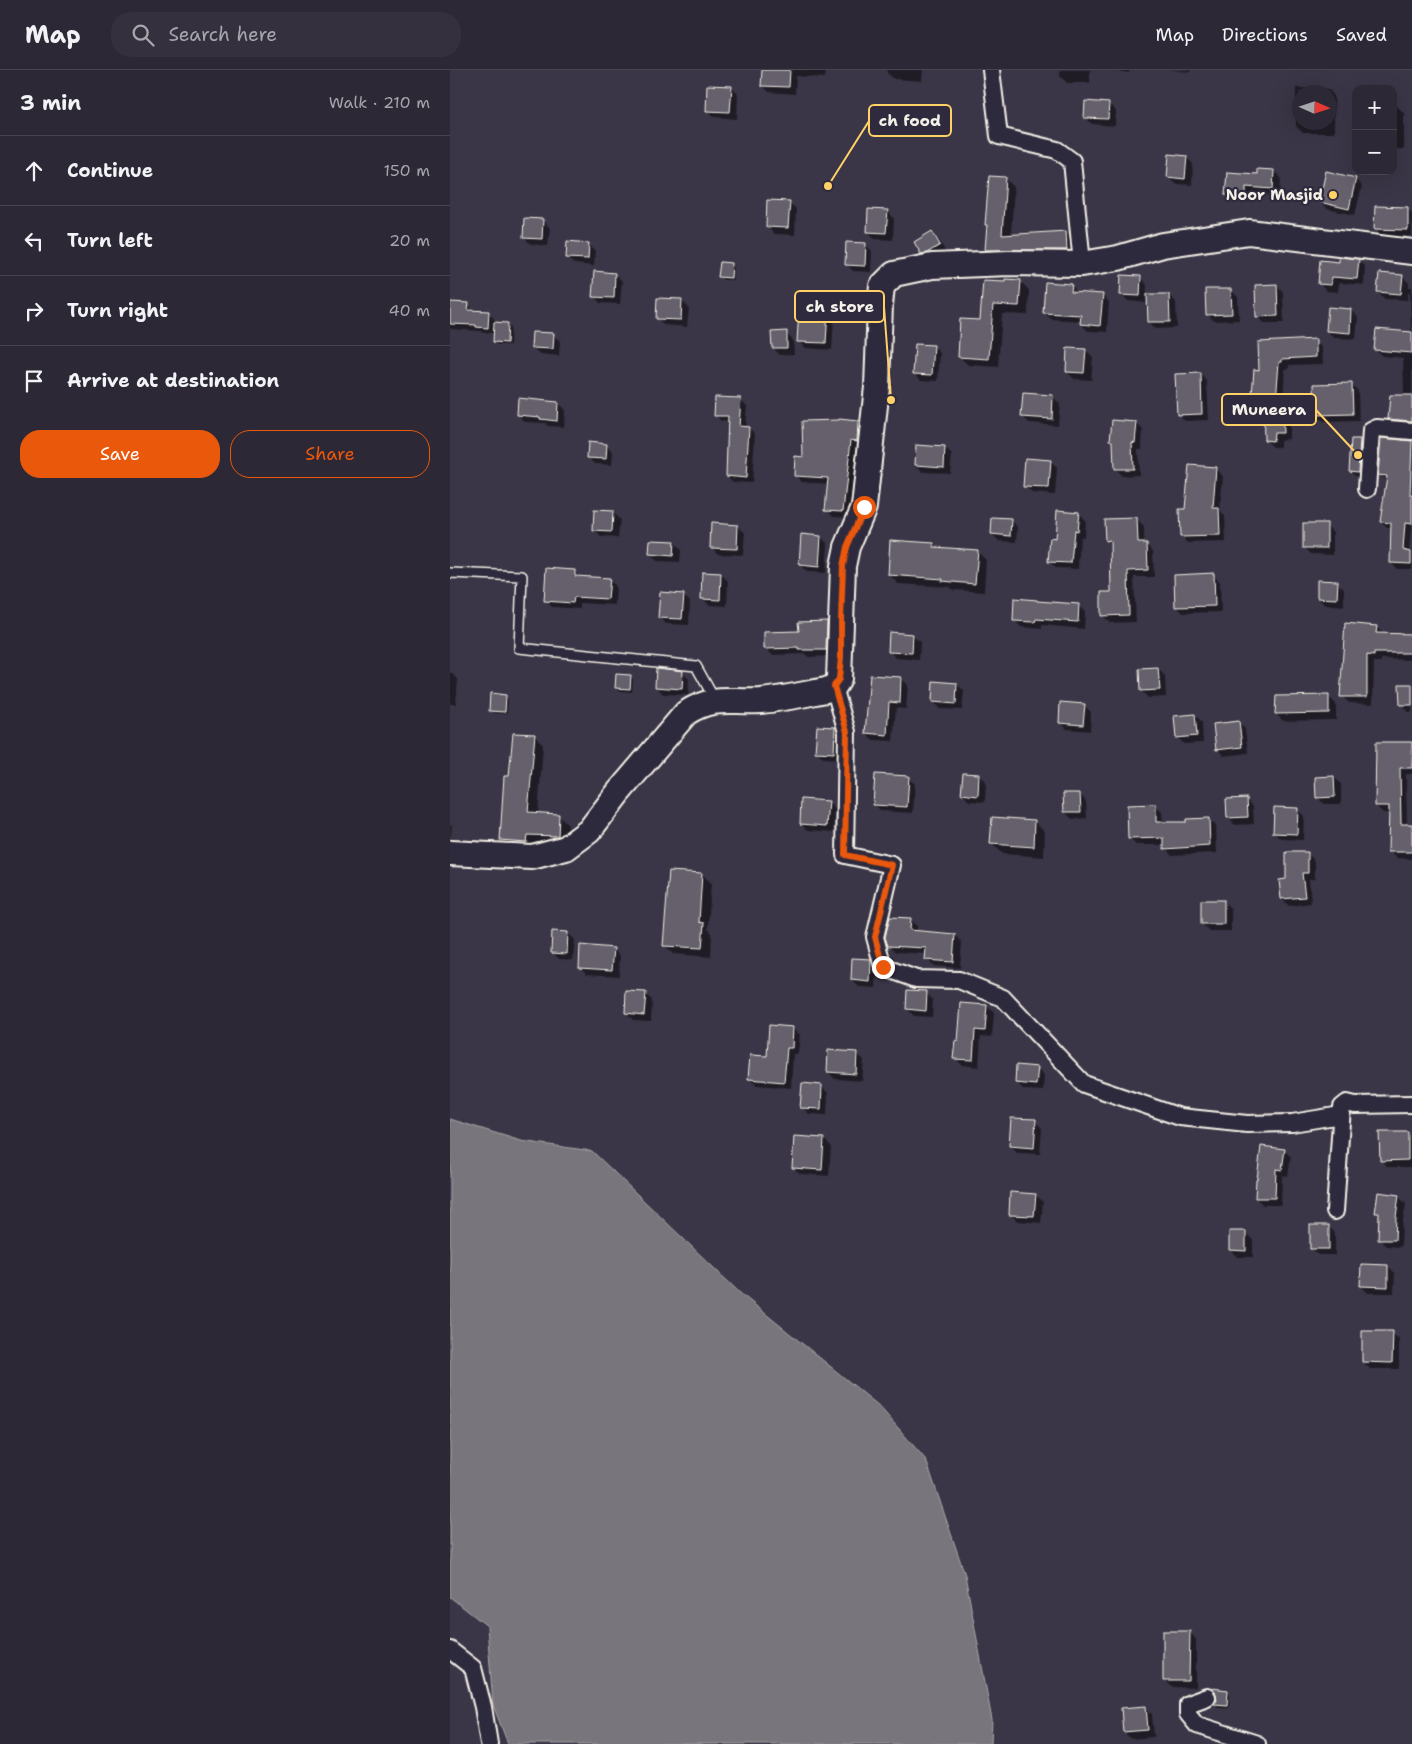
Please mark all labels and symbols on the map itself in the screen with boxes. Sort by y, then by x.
north arrow [1292,85,1337,130]
callout: ch food [869,105,951,136]
text: ch food [879,110,941,131]
place label: Noor Masjid [1226,185,1323,205]
marker: Noor Masjid [1327,189,1339,201]
callout: ch store [795,291,884,322]
text: ch store [806,296,875,317]
callout: Muneera [1222,394,1316,425]
text: Muneera [1232,399,1306,420]
route start [853,496,876,519]
route end [872,956,895,979]

